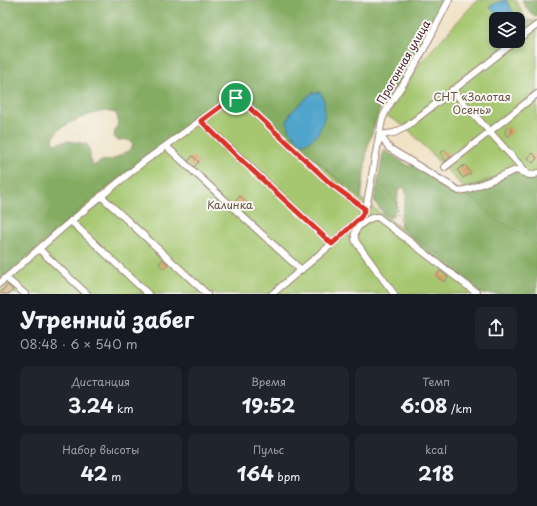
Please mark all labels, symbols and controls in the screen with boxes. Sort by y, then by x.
map controls [489,12,525,48]
button: layers [489,12,525,48]
street label: Прогонная улица [372,17,434,107]
pin [219,81,253,115]
icon: arrive [225,87,247,109]
park label: СНТ «Золотая Осень» [433,88,511,118]
park label: Калинка [207,196,253,213]
text: Утренний забег [20,302,194,335]
button: share [475,307,517,349]
text: 08:48 · 6 × 540 m [20,334,137,353]
text: Дистанция [72,373,130,390]
text: Время [251,373,286,390]
text: Темп [422,373,450,390]
text: 3.24 [68,390,114,420]
text: 19:52 [242,390,295,420]
text: 6:08 [400,390,448,420]
text: km [114,400,134,417]
text: /km [448,400,472,417]
text: Набор высоты [62,441,139,458]
text: Пульс [253,441,284,458]
text: kcal [425,441,447,458]
text: 42 [80,458,108,488]
text: 164 [237,458,274,488]
text: 218 [418,458,454,488]
text: m [108,468,121,485]
text: bpm [274,468,300,485]

